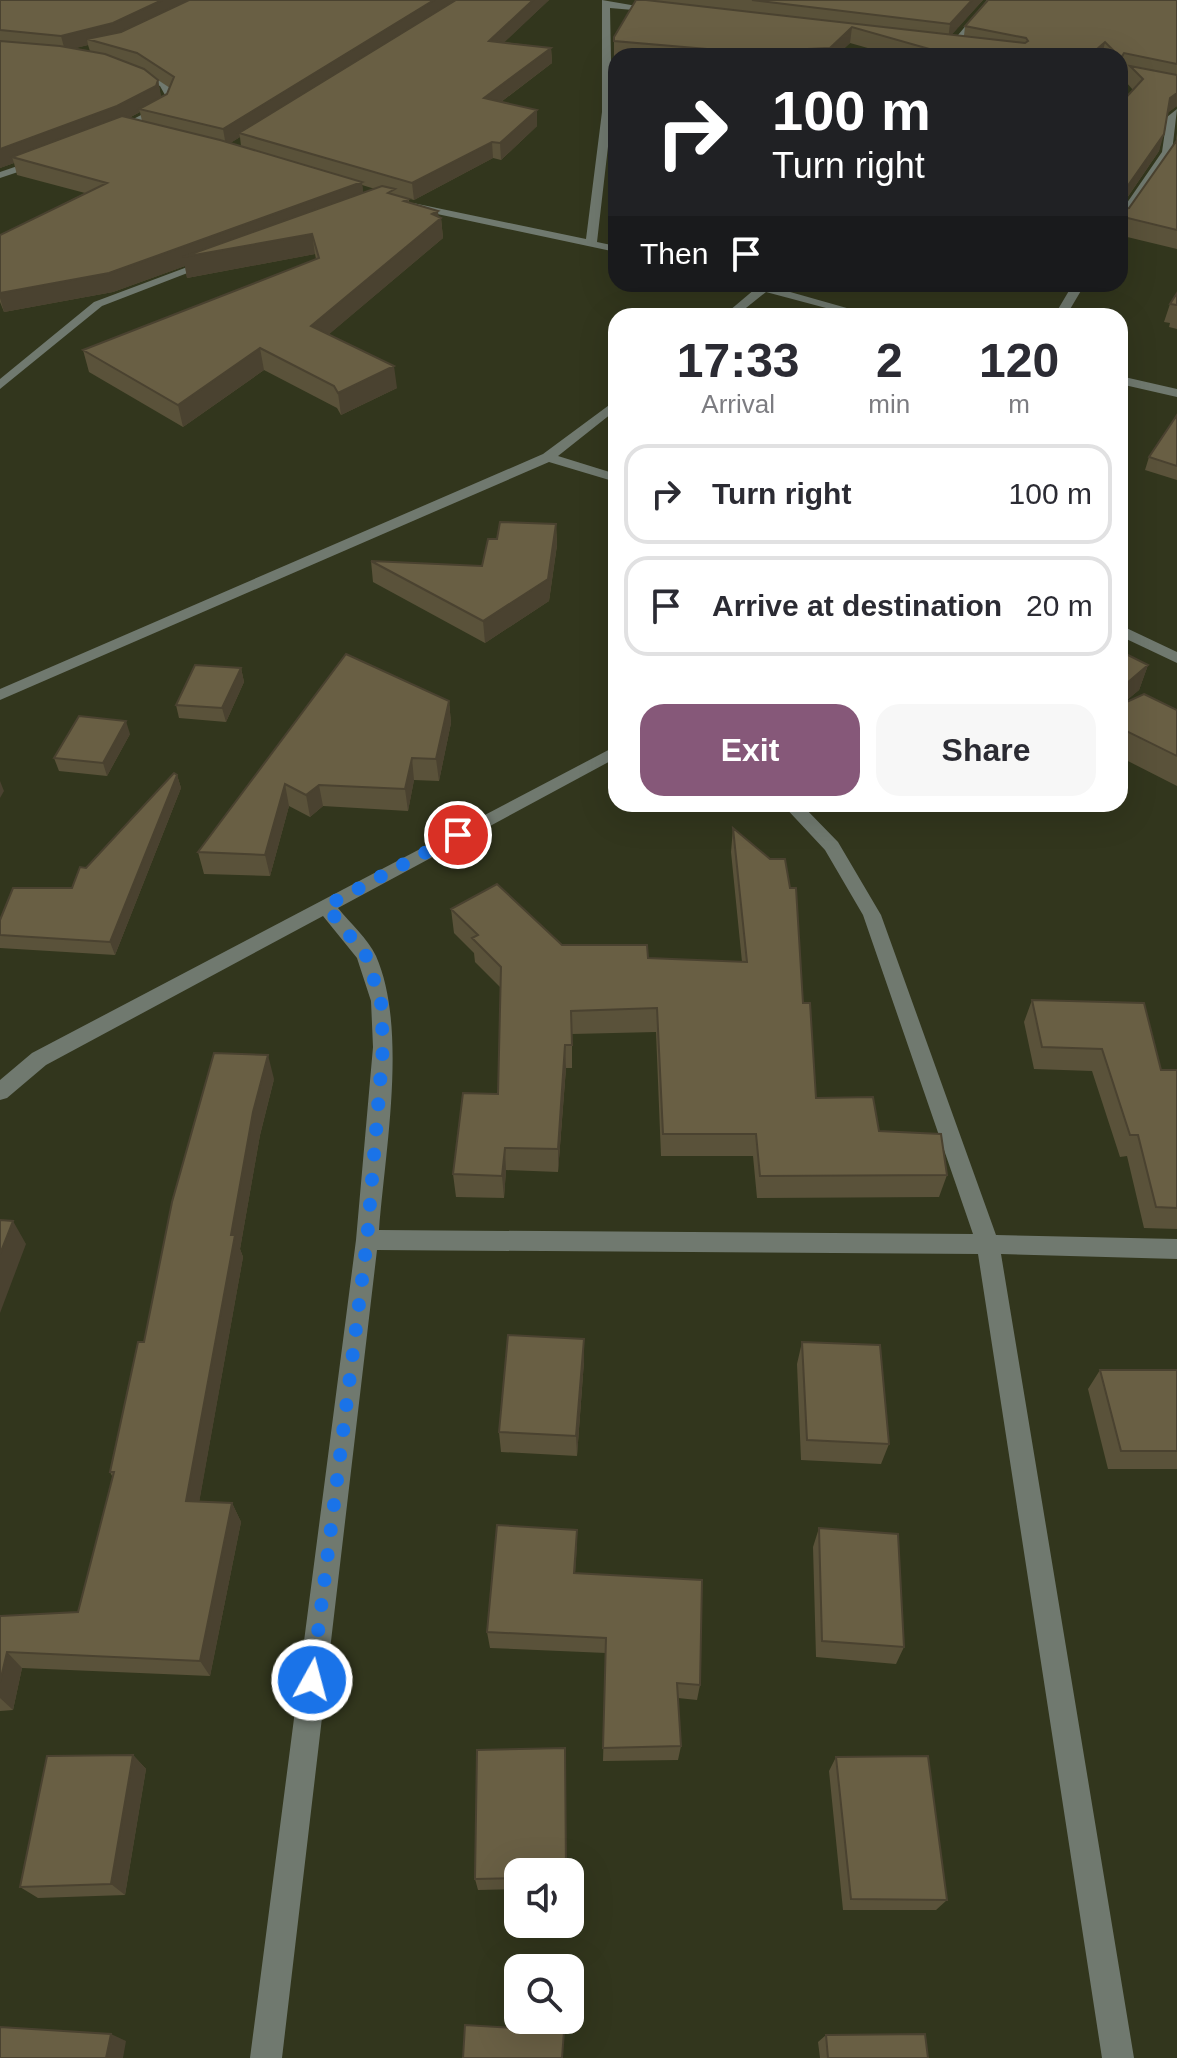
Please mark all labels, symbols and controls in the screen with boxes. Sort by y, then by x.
text: 100 m [772,79,931,142]
icon: right [640,80,744,184]
text: Turn right [772,145,925,186]
icon: arrive [724,232,768,276]
text: Then [640,237,708,270]
text: 17:33 [677,334,800,387]
text: 2 [876,334,903,387]
text: 120 [979,334,1059,387]
text: Arrival [701,389,775,419]
text: min [868,389,910,419]
text: m [1008,389,1030,419]
icon: right [644,472,688,516]
text: Turn right [712,477,851,510]
text: 100 m [1009,477,1092,510]
icon: arrive [644,584,688,628]
text: Arrive at destination [712,589,1002,622]
text: 20 m [1026,589,1093,622]
button: Exit [640,704,860,796]
button: Share [876,704,1096,796]
pin [424,801,492,869]
icon: arrive [436,813,480,857]
position arrow [270,1638,354,1722]
map controls [504,1858,584,2034]
button: sound [504,1858,584,1938]
button: search [504,1954,584,2034]

